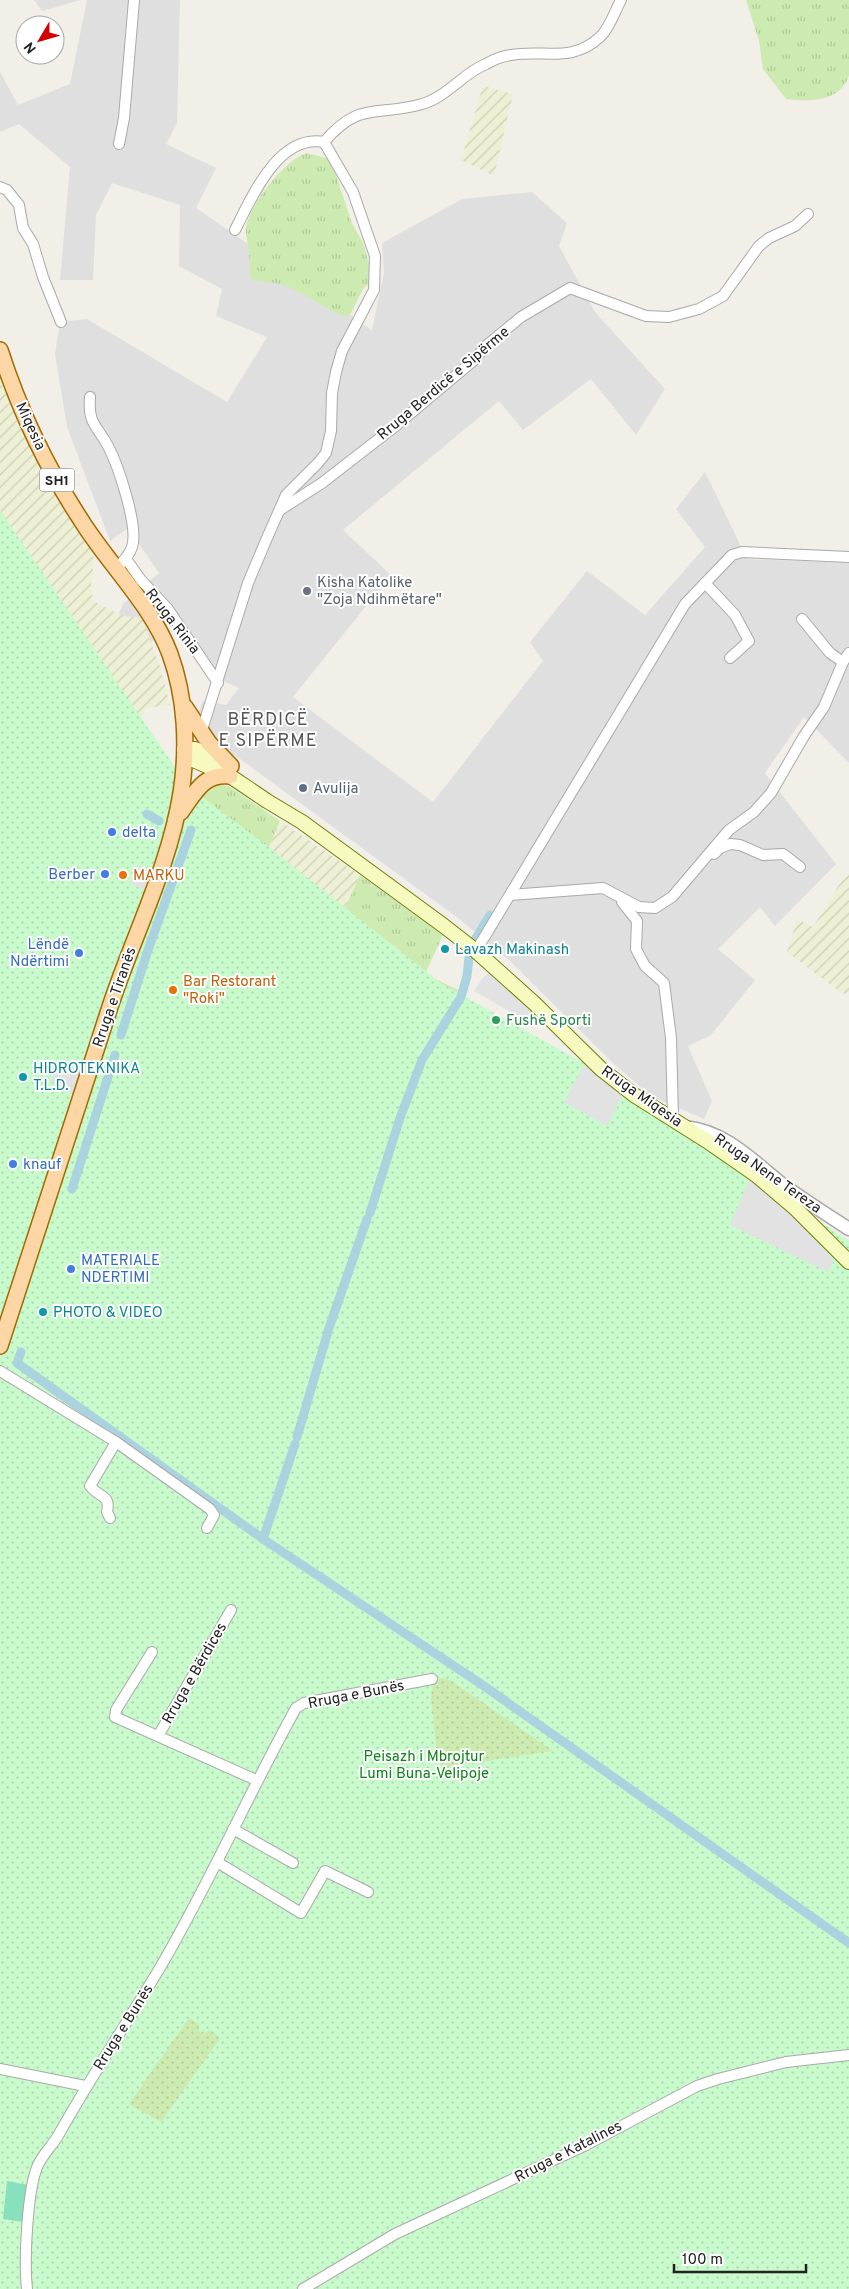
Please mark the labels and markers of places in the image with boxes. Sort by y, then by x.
place label: Kisha Katolike "Zoja Ndihmëtare" [317,574,442,610]
marker: Kisha Katolike "Zoja Ndihmëtare" [301,585,313,597]
place label: Avulija [313,780,358,799]
marker: Avulija [297,782,309,794]
place label: delta [122,824,156,843]
marker: delta [106,826,118,838]
place label: Berber [48,866,95,885]
place label: MARKU [133,867,184,886]
marker: Berber [99,868,111,880]
marker: MARKU [117,869,129,881]
place label: Lëndë Ndërtimi [10,936,69,972]
place label: Lavazh Makinash [455,941,569,960]
marker: Lavazh Makinash [439,943,451,955]
marker: Lëndë Ndërtimi [73,947,85,959]
place label: Bar Restorant "Roki" [183,973,276,1009]
marker: Bar Restorant "Roki" [167,984,179,996]
place label: Fushë Sporti [506,1012,591,1031]
marker: Fushë Sporti [490,1014,502,1026]
place label: HIDROTEKNIKA T.L.D. [33,1060,140,1096]
marker: HIDROTEKNIKA T.L.D. [17,1071,29,1083]
place label: knauf [23,1156,61,1175]
marker: knauf [7,1158,19,1170]
place label: MATERIALE NDERTIMI [81,1252,160,1288]
marker: MATERIALE NDERTIMI [65,1263,77,1275]
place label: PHOTO & VIDEO [53,1304,163,1323]
marker: PHOTO & VIDEO [37,1306,49,1318]

